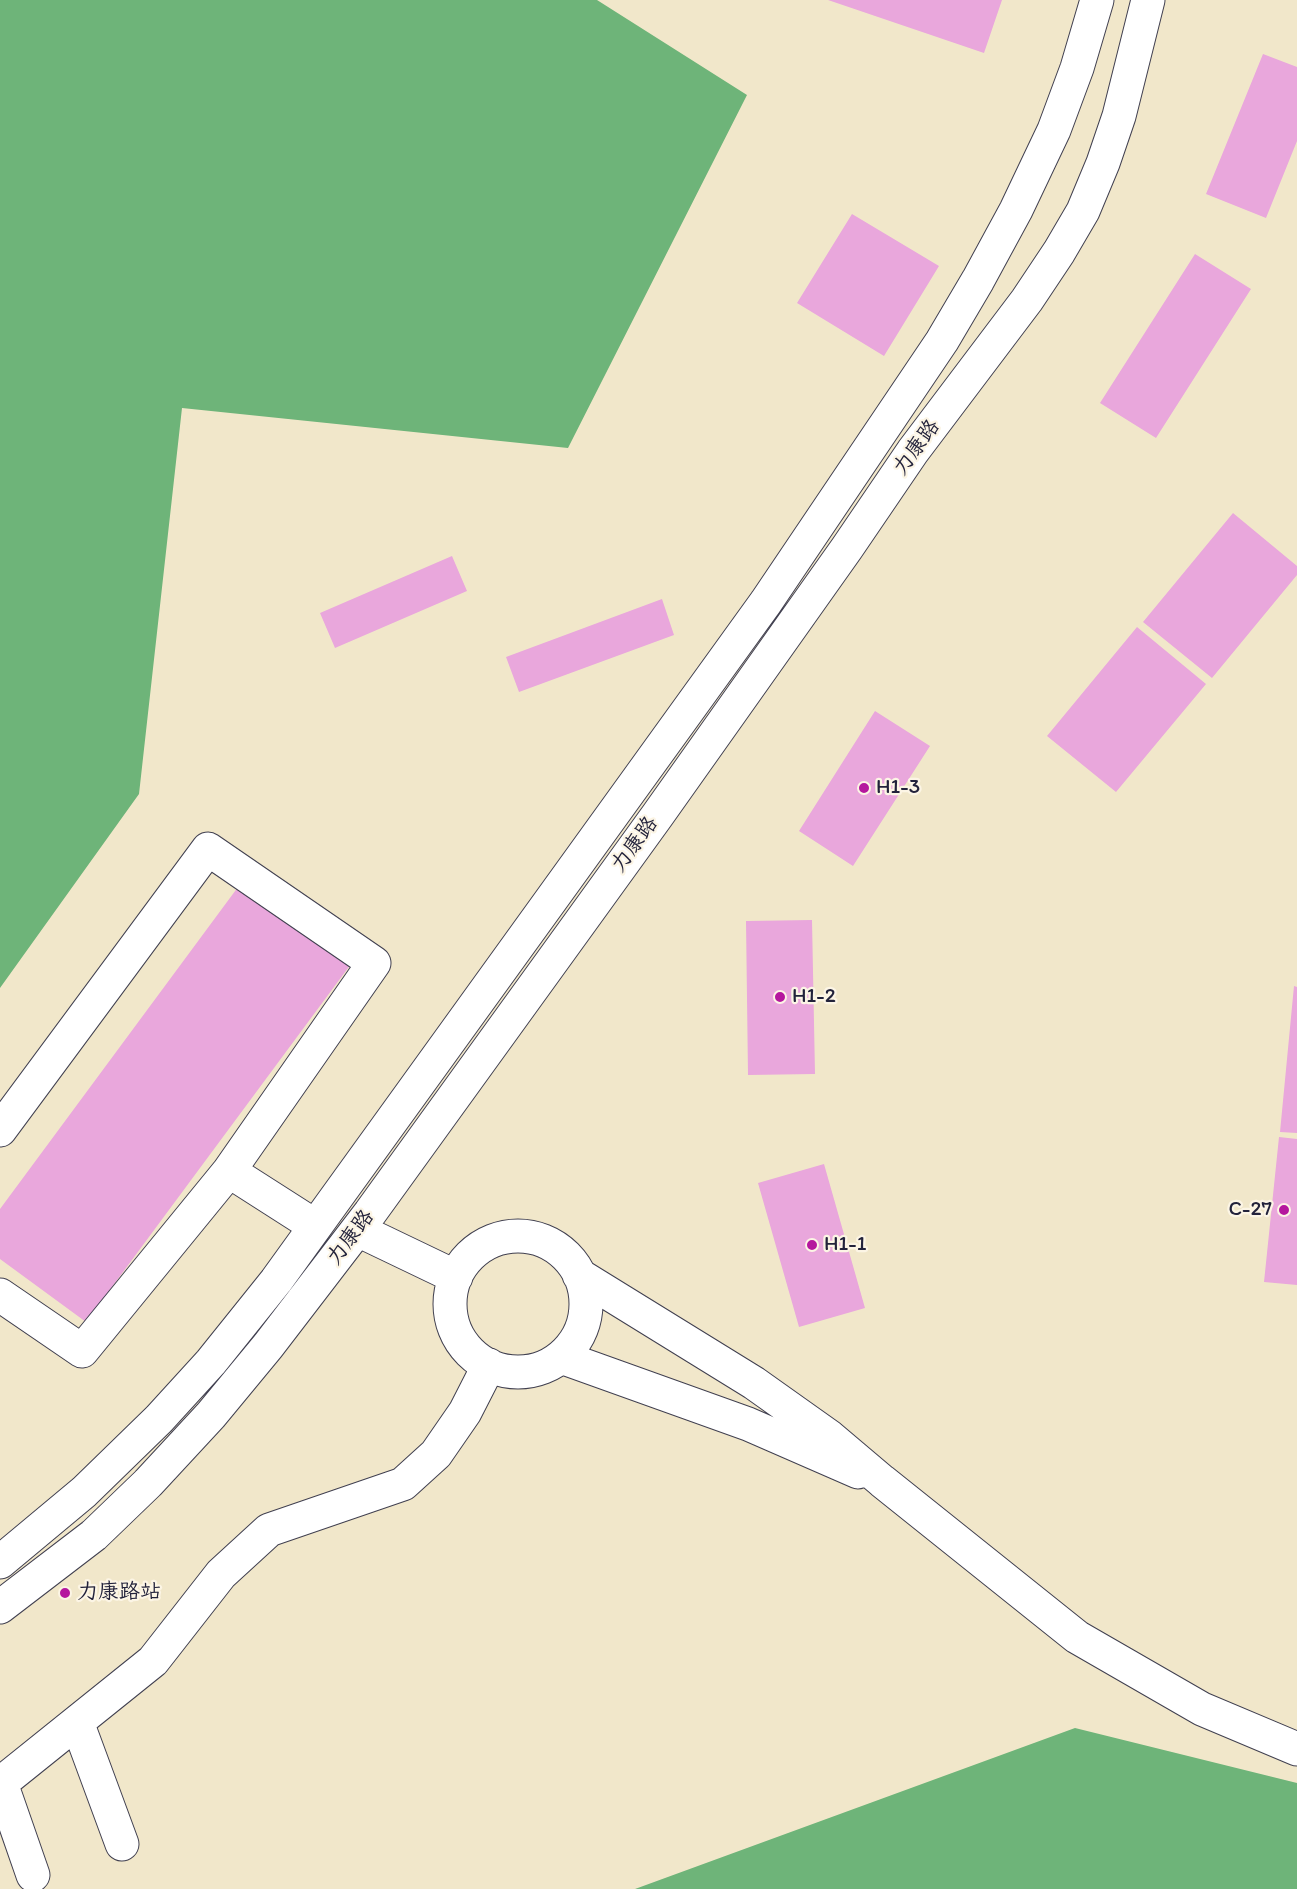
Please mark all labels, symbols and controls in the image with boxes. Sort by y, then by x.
street label: 力康路 [888,415,946,481]
place label: H1-3 [876,775,920,801]
marker: H1-3 [857,781,871,795]
street label: 力康路 [606,812,664,878]
place label: H1-2 [792,984,836,1010]
marker: H1-2 [773,990,787,1004]
place label: C-27 [1229,1197,1272,1223]
marker: C-27 [1277,1203,1291,1217]
street label: 力康路 [322,1205,380,1271]
place label: H1-1 [824,1232,866,1258]
marker: H1-1 [805,1238,819,1252]
place label: 力康路站 [77,1580,161,1606]
marker: 力康路站 [58,1586,72,1600]

